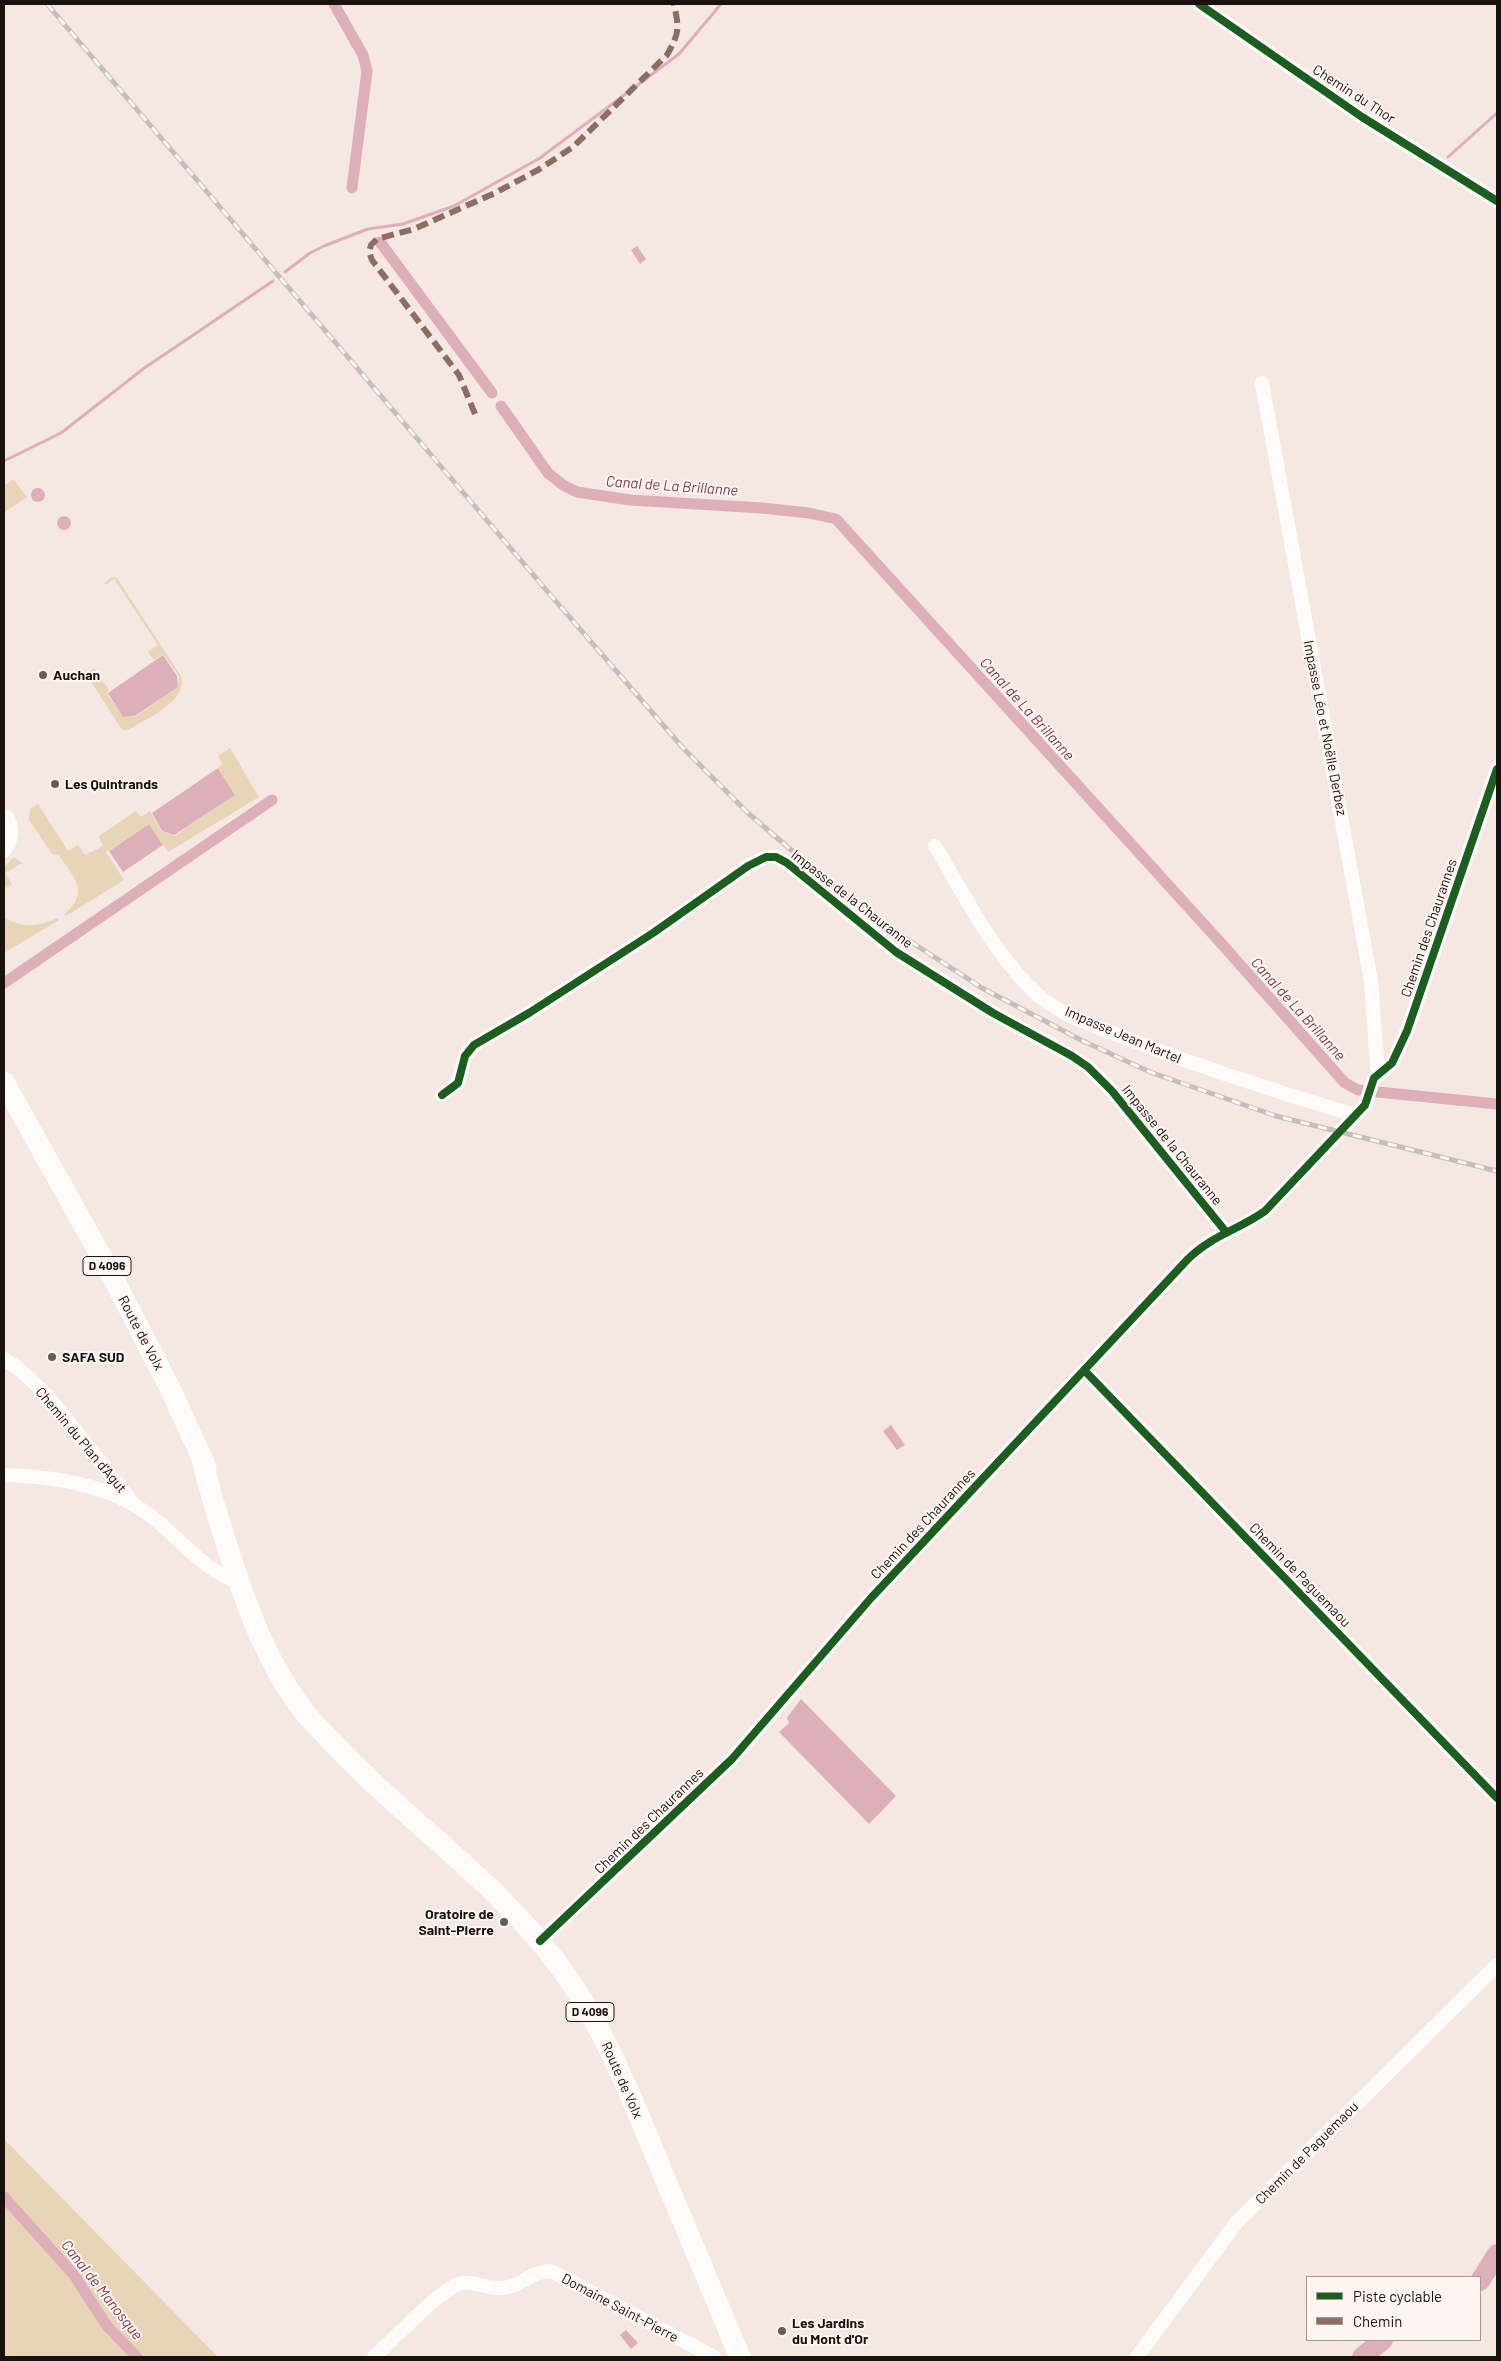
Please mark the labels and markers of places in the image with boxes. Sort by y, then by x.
place label: Auchan [53,667,100,683]
marker: Auchan [37,669,49,681]
place label: Les Quintrands [65,776,158,792]
marker: Les Quintrands [49,778,61,790]
place label: SAFA SUD [62,1349,124,1365]
marker: SAFA SUD [46,1351,58,1363]
place label: Oratoire de Saint-Pierre [418,1906,494,1938]
marker: Oratoire de Saint-Pierre [498,1916,510,1928]
place label: Les Jardins du Mont d'Or [792,2315,868,2348]
marker: Les Jardins du Mont d'Or [776,2325,788,2337]

